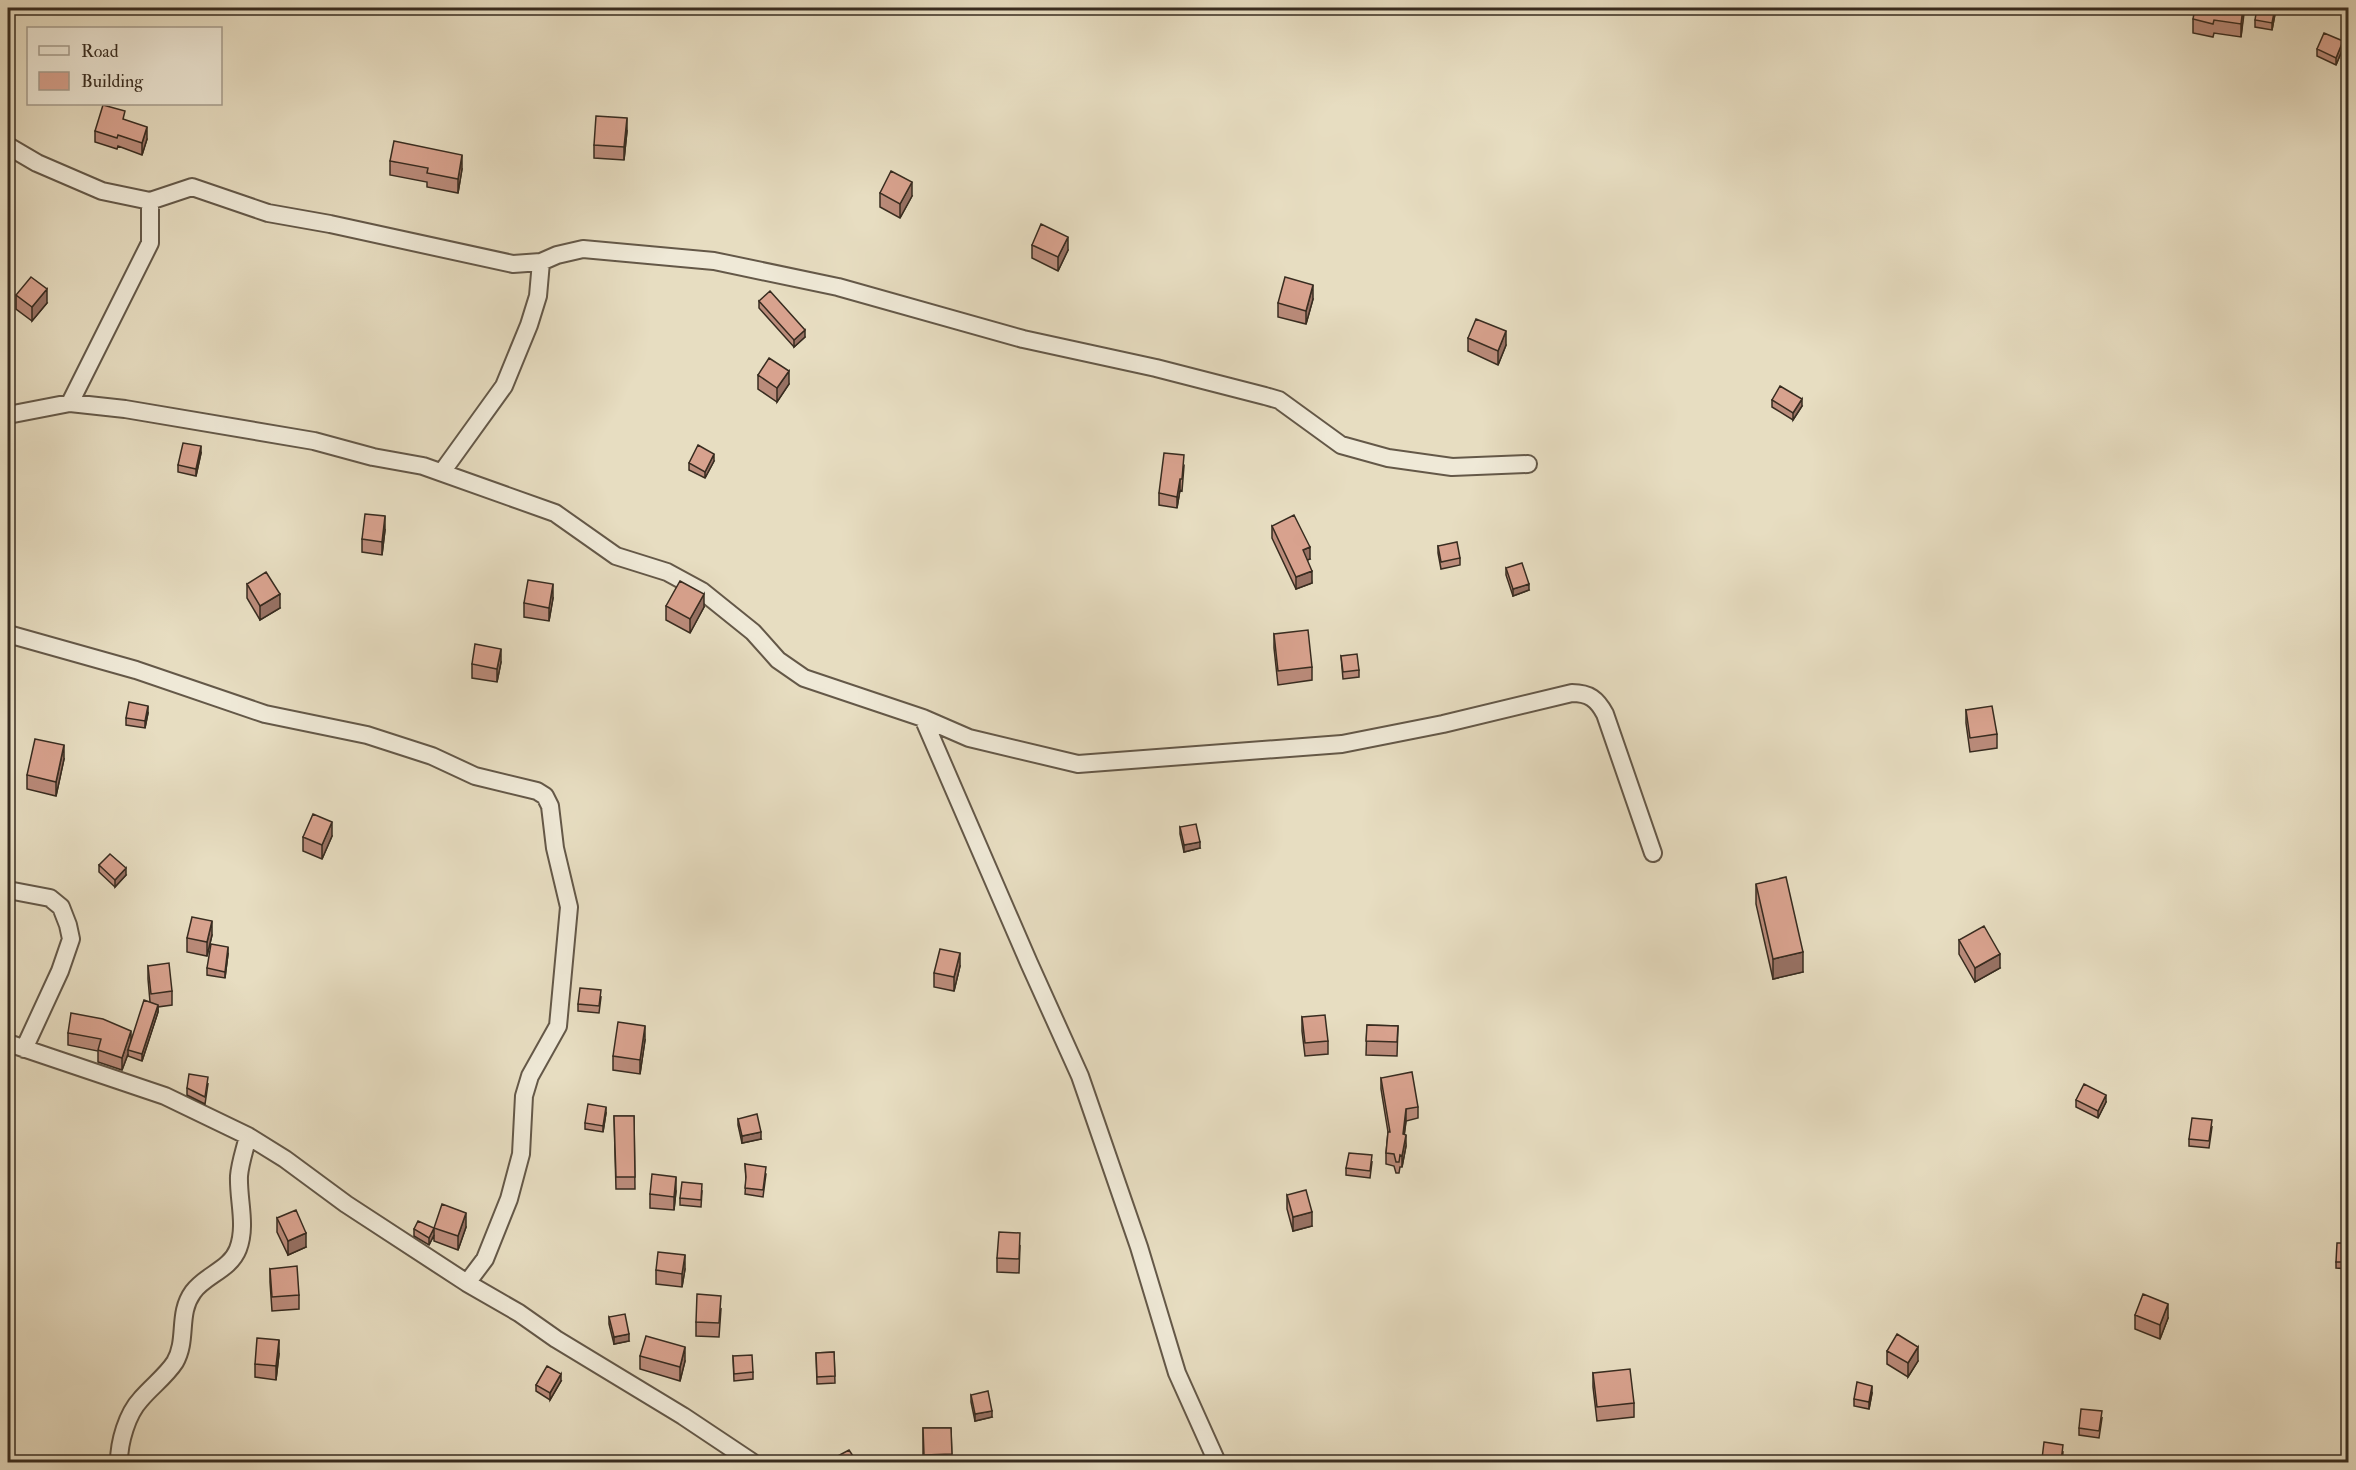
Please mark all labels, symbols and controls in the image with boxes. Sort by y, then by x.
legend [27,27,222,105]
text: Road [81,40,119,63]
text: Building [81,70,144,93]

